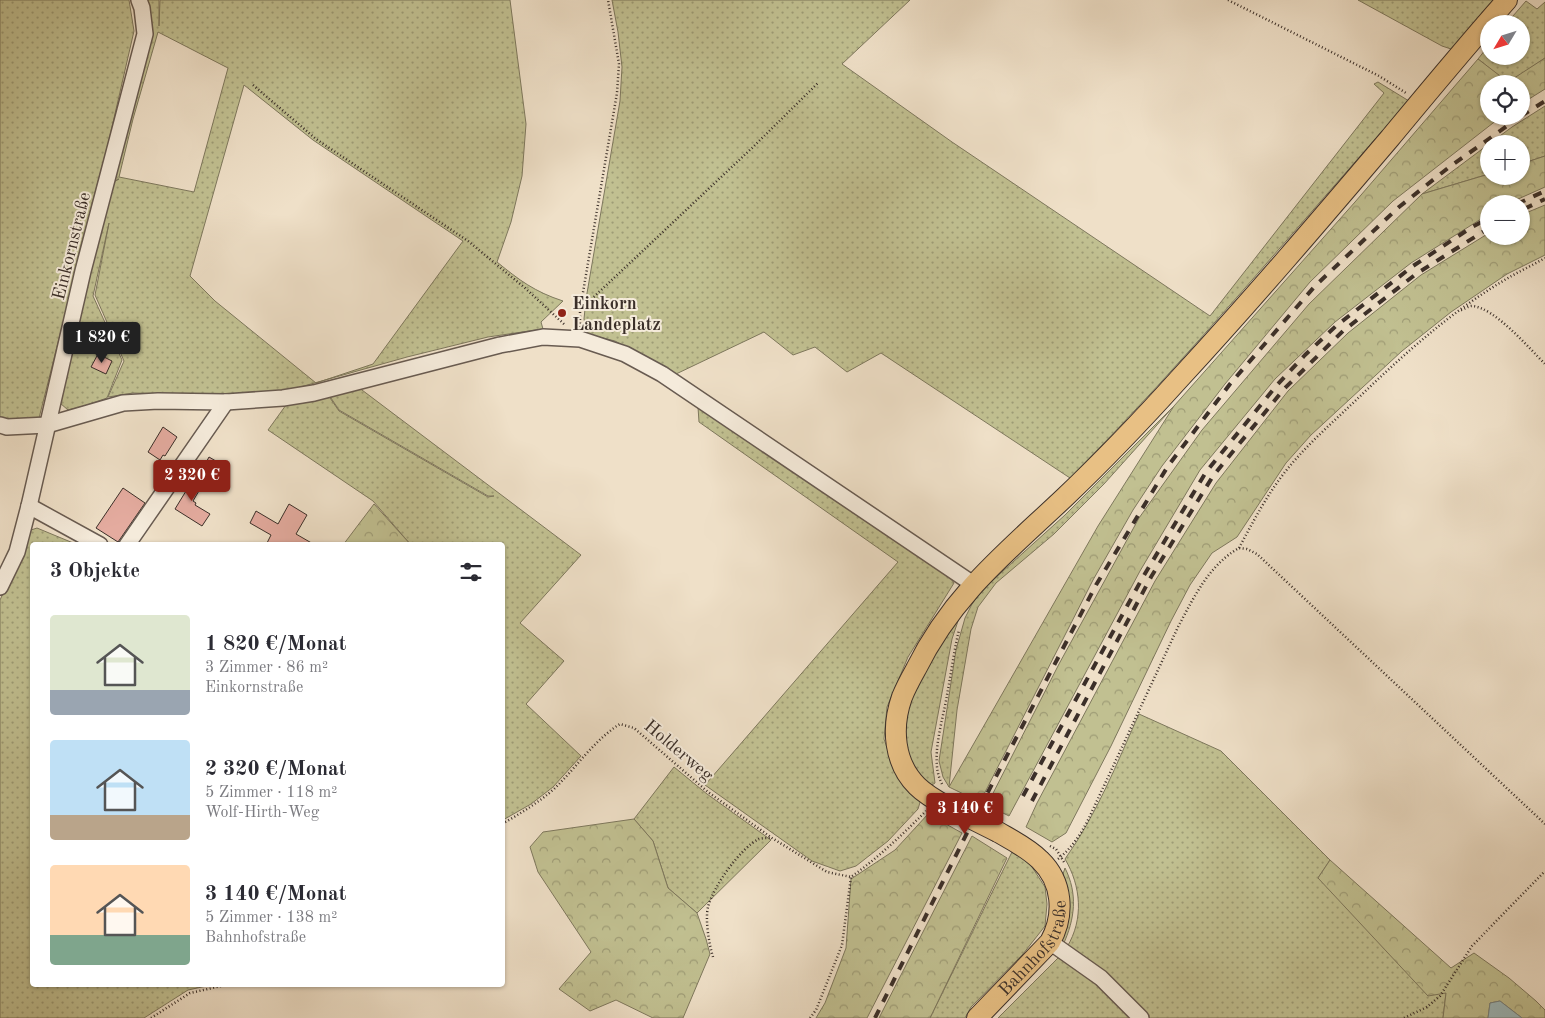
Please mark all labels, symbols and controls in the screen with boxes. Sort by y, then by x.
north arrow [1480,15,1530,65]
map controls [1480,15,1530,245]
button: locate [1480,75,1530,125]
button: + [1480,135,1530,185]
street label: Einkornstraße [50,190,94,302]
button: − [1480,195,1530,245]
place label: Einkorn Landeplatz [572,295,661,334]
marker: Einkorn Landeplatz [556,307,568,319]
pin: 1 820 € [56,322,148,364]
text: 1 820 € [74,330,130,346]
pin: 2 320 € [146,460,238,502]
text: 2 320 € [164,468,220,484]
icon: filters [457,558,485,586]
text: 3 Objekte [50,561,140,582]
text: 1 820 €/Monat [205,634,346,655]
icon: home [90,635,150,695]
text: 3 Zimmer · 86 m² [205,660,328,676]
text: Einkornstraße [205,680,303,696]
street label: Holderweg [640,717,717,785]
text: 2 320 €/Monat [205,759,346,780]
icon: home [90,760,150,820]
text: 5 Zimmer · 118 m² [205,785,337,801]
pin: 3 140 € [919,792,1011,835]
text: 3 140 € [937,801,993,817]
text: Wolf-Hirth-Weg [205,805,319,821]
text: 3 140 €/Monat [205,884,346,905]
icon: home [90,885,150,945]
street label: Bahnhofstraße [996,900,1070,1000]
text: 5 Zimmer · 138 m² [205,910,337,926]
text: Bahnhofstraße [205,930,306,946]

